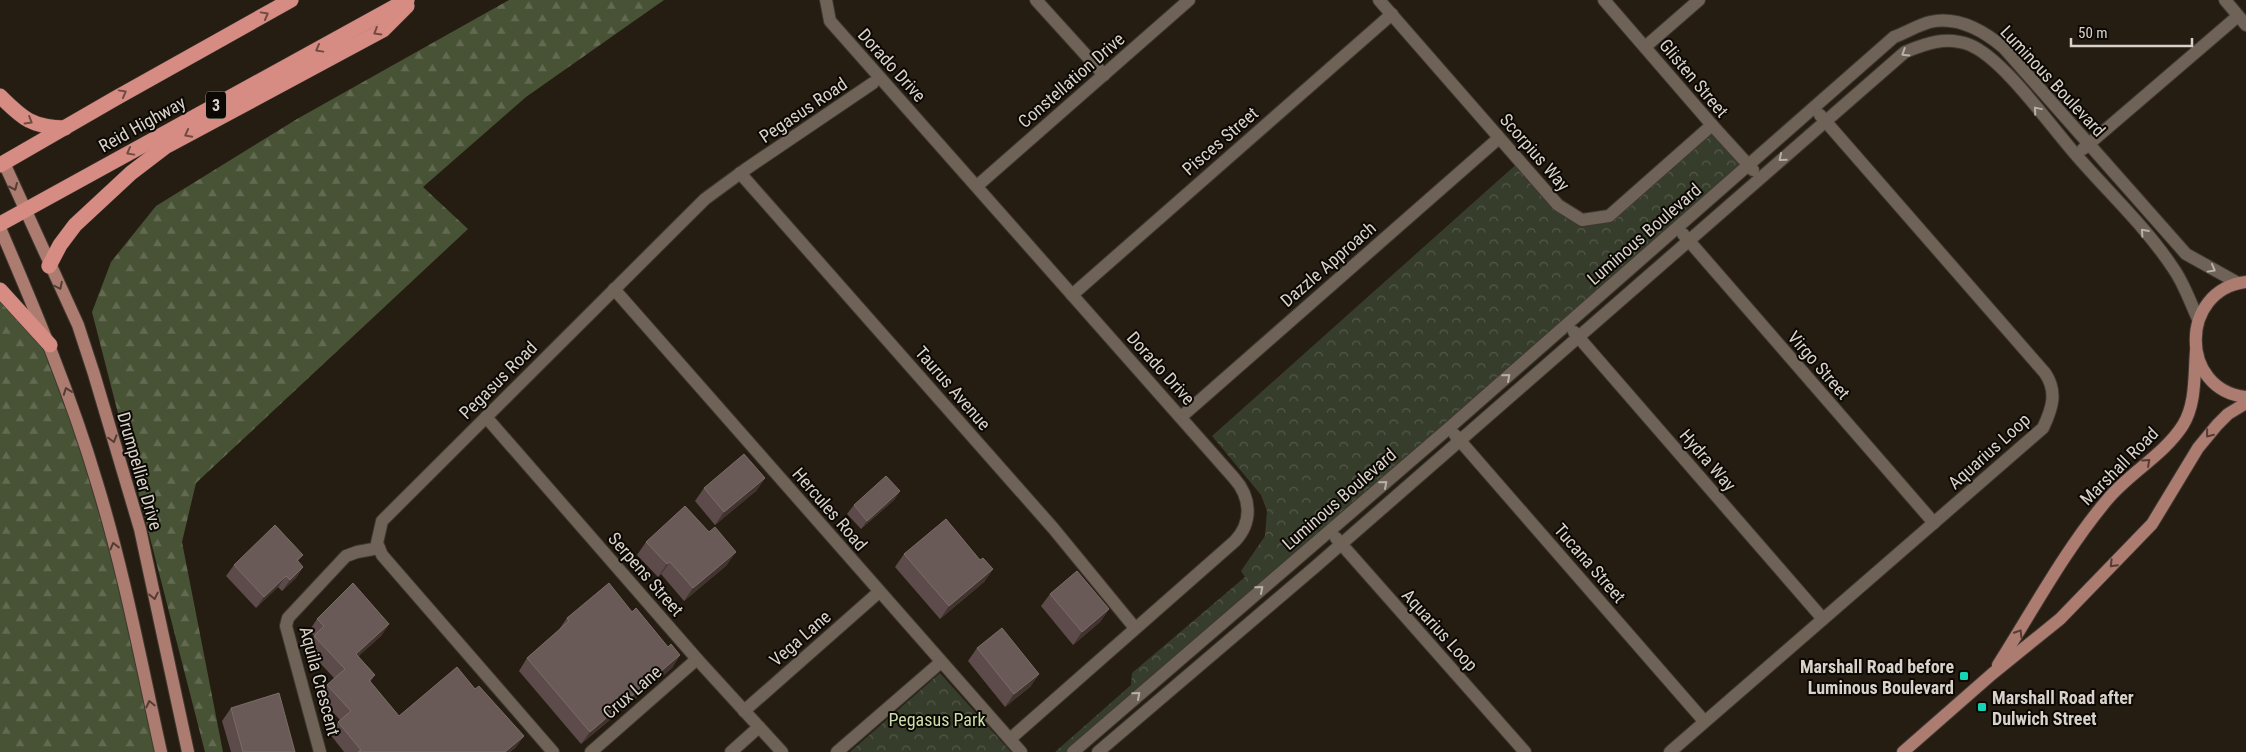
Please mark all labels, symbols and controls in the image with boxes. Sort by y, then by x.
one-way arrow [260,11,269,21]
scale bar [2071,15,2192,47]
street label: Luminous Boulevard [1996,21,2110,141]
street label: Dorado Drive [854,24,930,106]
text: 50 m [2078,24,2108,42]
one-way arrow [374,26,383,36]
street label: Constellation Drive [1014,28,1128,132]
street label: Glisten Street [1655,35,1733,121]
one-way arrow [315,42,324,52]
one-way arrow [1902,47,1911,57]
street label: Pegasus Road [755,73,851,147]
one-way arrow [118,90,127,100]
street label: Reid Highway [95,91,189,156]
road number: 3 [206,92,226,118]
street label: Pisces Street [1178,102,1262,180]
one-way arrow [2035,107,2043,116]
street label: Scorpius Way [1496,109,1575,195]
one-way arrow [24,114,33,124]
one-way arrow [185,128,194,138]
one-way arrow [126,145,135,155]
one-way arrow [1778,153,1787,162]
street label: Luminous Boulevard [1583,179,1705,289]
one-way arrow [8,182,18,191]
street label: Dazzle Approach [1276,217,1380,311]
one-way arrow [2141,229,2150,238]
one-way arrow [2206,262,2215,272]
one-way arrow [53,281,63,290]
street label: Dorado Drive [1123,327,1199,409]
street label: Virgo Street [1784,327,1854,403]
street label: Pegasus Road [455,337,541,423]
street label: Taurus Avenue [911,342,995,434]
one-way arrow [1501,375,1510,383]
one-way arrow [63,387,73,396]
street label: Aquarius Loop [1944,409,2034,493]
street label: Drumpellier Drive [113,410,167,532]
street label: Marshall Road [2076,423,2162,509]
street label: Hydra Way [1676,425,1741,495]
one-way arrow [2207,428,2215,437]
one-way arrow [108,434,118,442]
street label: Luminous Boulevard [1278,444,1400,554]
one-way arrow [2141,459,2150,468]
street label: Hercules Road [788,463,872,555]
one-way arrow [1378,481,1387,489]
street label: Tucana Street [1550,519,1630,607]
street label: Serpens Street [604,528,688,620]
one-way arrow [109,542,120,551]
one-way arrow [2110,558,2119,567]
street label: Aquarius Loop [1398,585,1482,675]
one-way arrow [1255,586,1264,595]
one-way arrow [148,592,159,600]
street label: Vega Lane [765,606,835,670]
street label: Aquila Crescent [295,624,345,738]
one-way arrow [2012,629,2022,638]
place label: Marshall Road before Luminous Boulevard [1800,656,1954,698]
street label: Crux Lane [598,661,666,723]
marker: Marshall Road before Luminous Boulevard [1958,670,1970,682]
place label: Marshall Road after Dulwich Street [1992,687,2134,729]
one-way arrow [1132,692,1141,701]
one-way arrow [146,700,156,709]
marker: Marshall Road after Dulwich Street [1976,701,1988,713]
park label: Pegasus Park [888,709,986,730]

